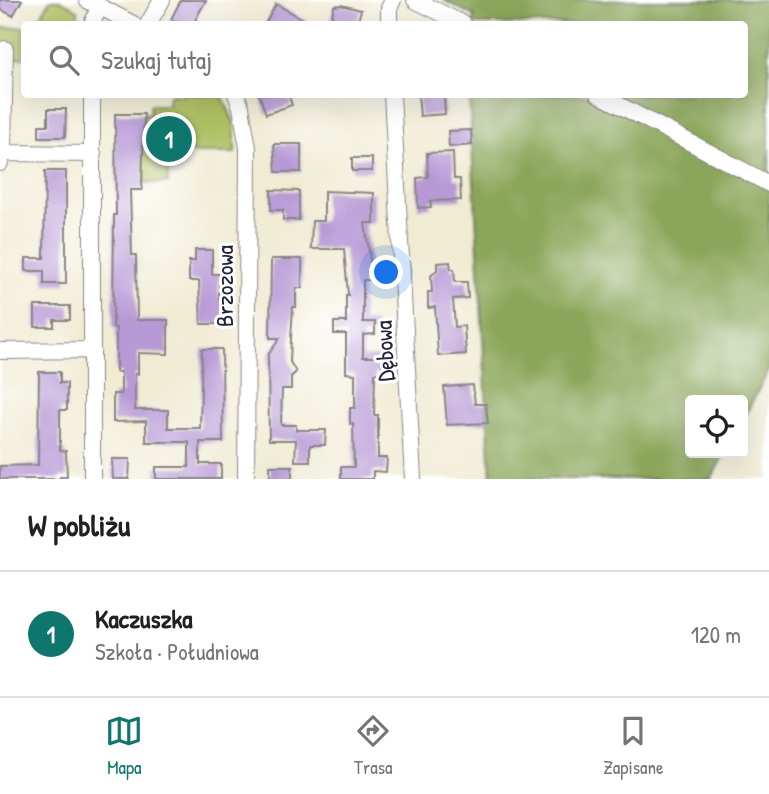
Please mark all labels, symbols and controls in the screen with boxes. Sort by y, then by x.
search box [21,21,748,98]
icon: search [45,41,83,79]
text: Szukaj tutaj [101,42,212,77]
pin: 1 [146,113,192,165]
street label: Brzozowa [208,245,240,327]
your location [369,255,403,289]
street label: Dębowa [366,320,402,382]
map controls [685,395,748,458]
button: locate [685,395,748,458]
text: W pobliżu [28,505,130,545]
text: Kaczuszka [95,601,193,636]
text: 1 [47,619,55,650]
text: 120 m [691,619,741,650]
text: Szkoła · Południowa [95,636,259,667]
tab: Mapa [105,712,143,780]
tab: Trasa [354,712,393,780]
tab: Zapisane [603,712,664,780]

